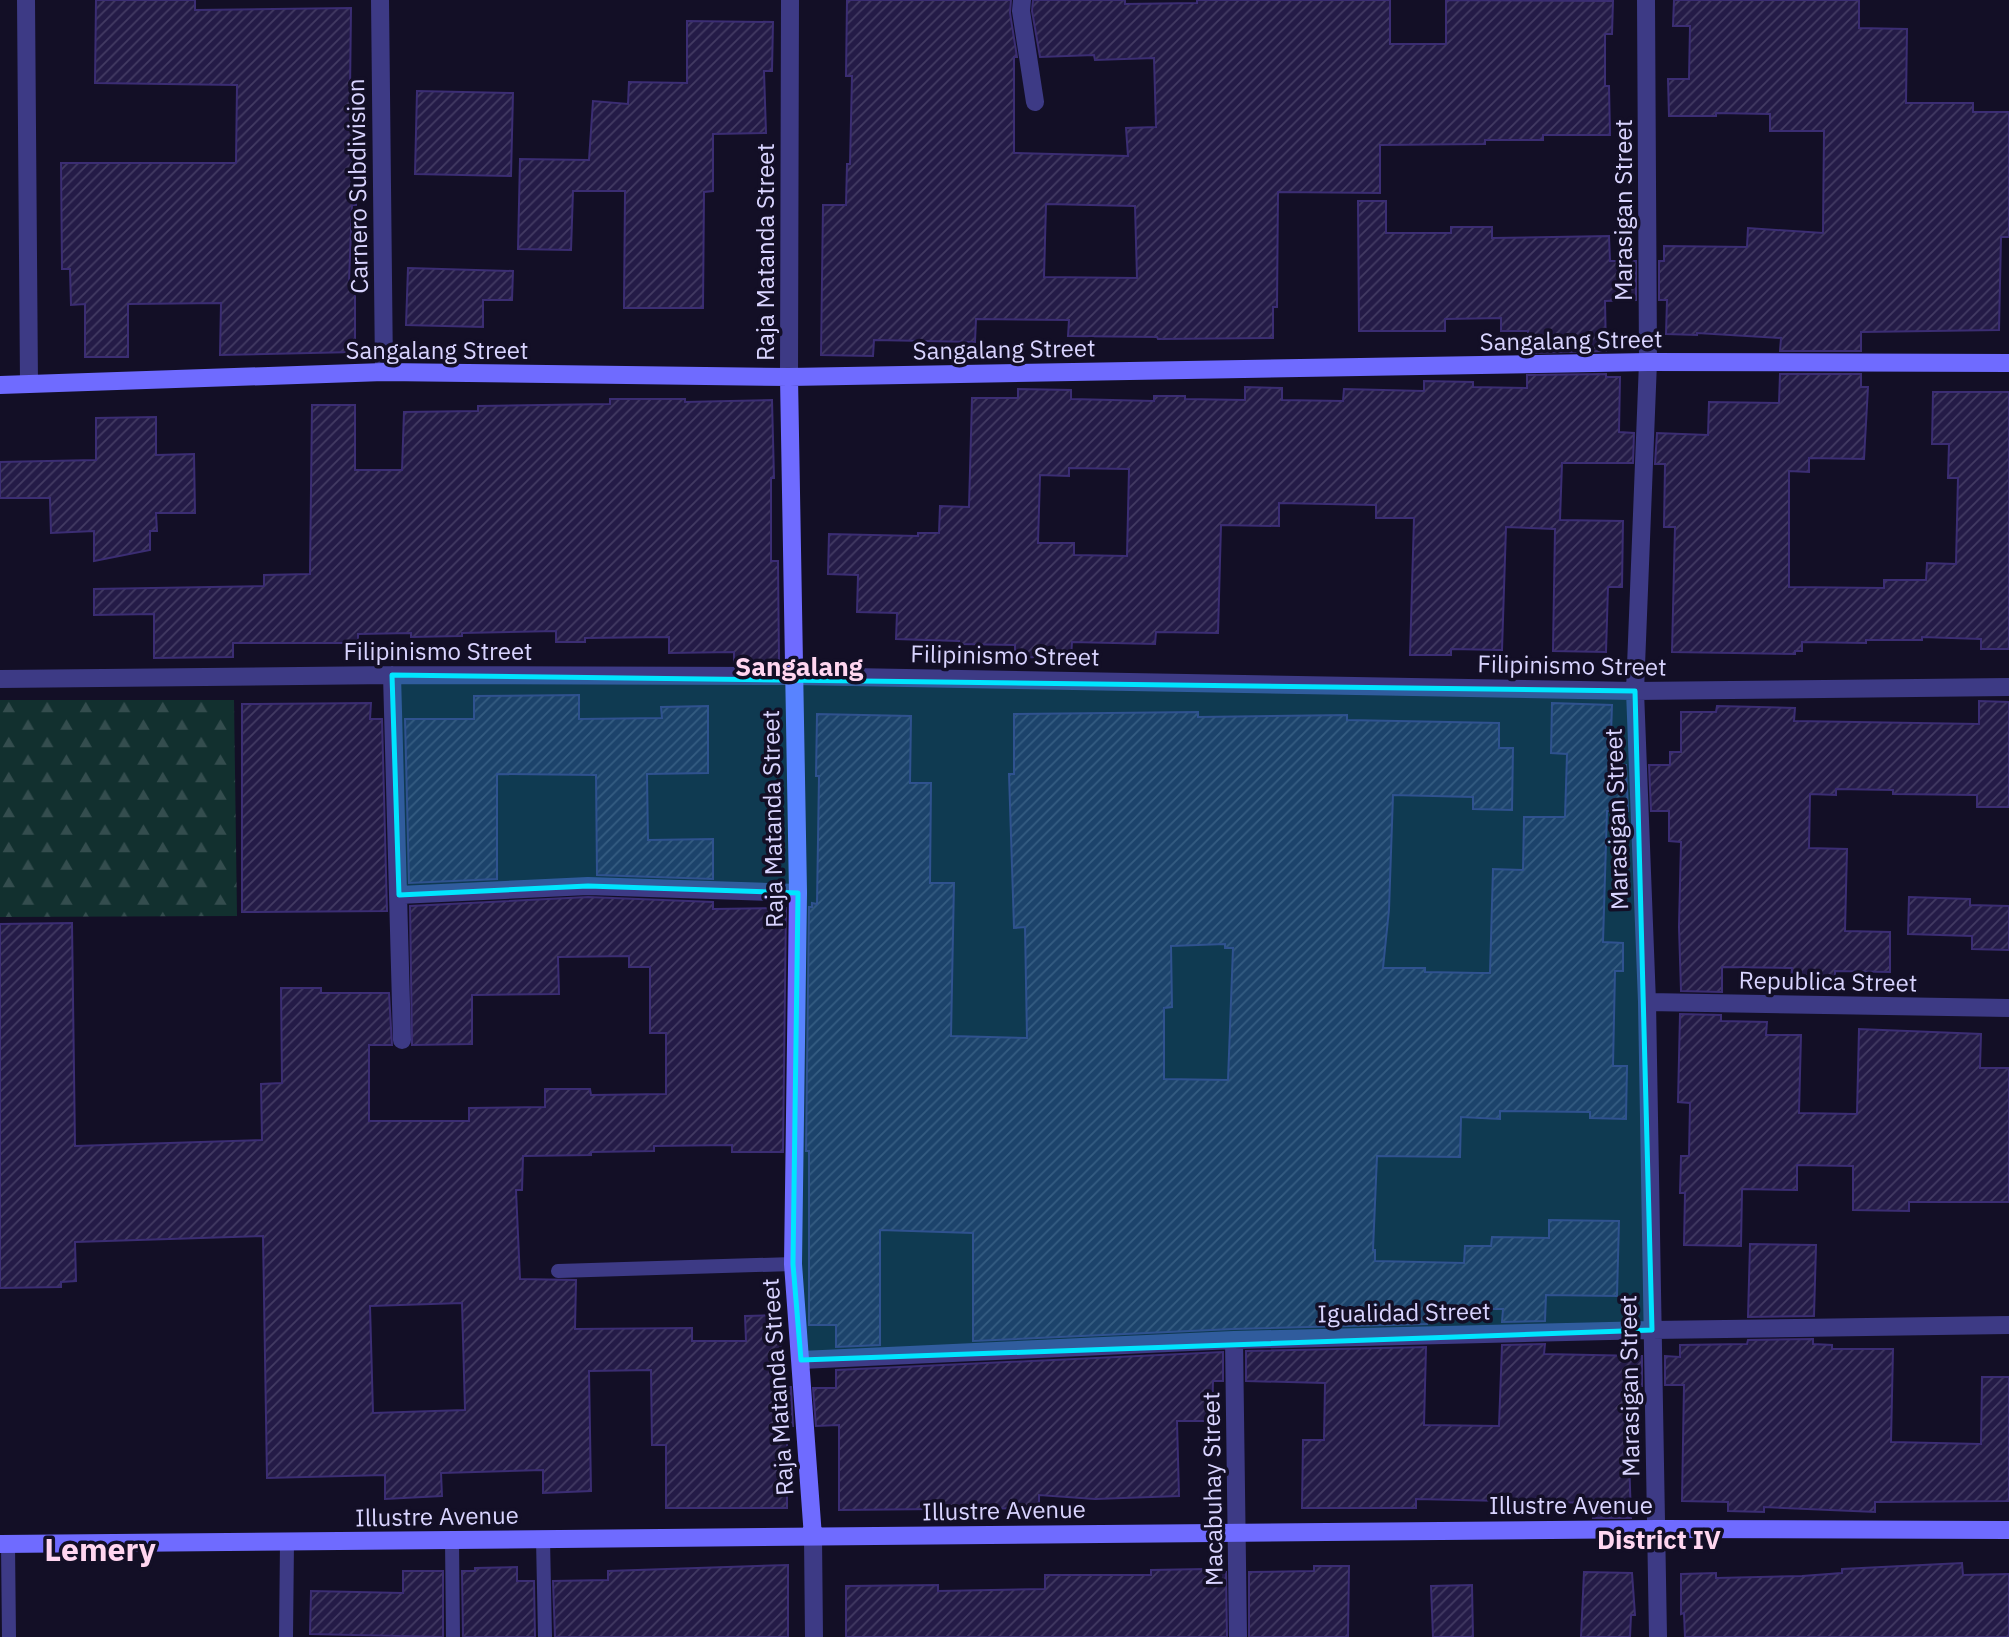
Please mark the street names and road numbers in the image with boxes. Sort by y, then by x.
street label: Carnero Subdivision [339,78,375,294]
street label: Marasigan Street [1607,119,1639,301]
street label: Raja Matanda Street [749,143,781,361]
street label: Sangalang Street [1479,322,1663,358]
street label: Sangalang Street [912,331,1096,367]
street label: Sangalang Street [346,334,528,366]
street label: Filipinismo Street [343,635,533,667]
street label: Filipinismo Street [910,637,1100,673]
street label: Filipinismo Street [1477,647,1667,683]
street label: Raja Matanda Street [754,710,790,928]
street label: Marasigan Street [1597,727,1635,911]
street label: Republica Street [1738,963,1918,999]
street label: Raja Matanda Street [753,1277,801,1497]
street label: Igualidad Street [1317,1294,1491,1330]
street label: Marasigan Street [1611,1295,1647,1477]
street label: Macabuhay Street [1194,1391,1230,1587]
street label: Illustre Avenue [1489,1489,1653,1521]
street label: Illustre Avenue [922,1493,1086,1527]
street label: Illustre Avenue [355,1499,519,1533]

